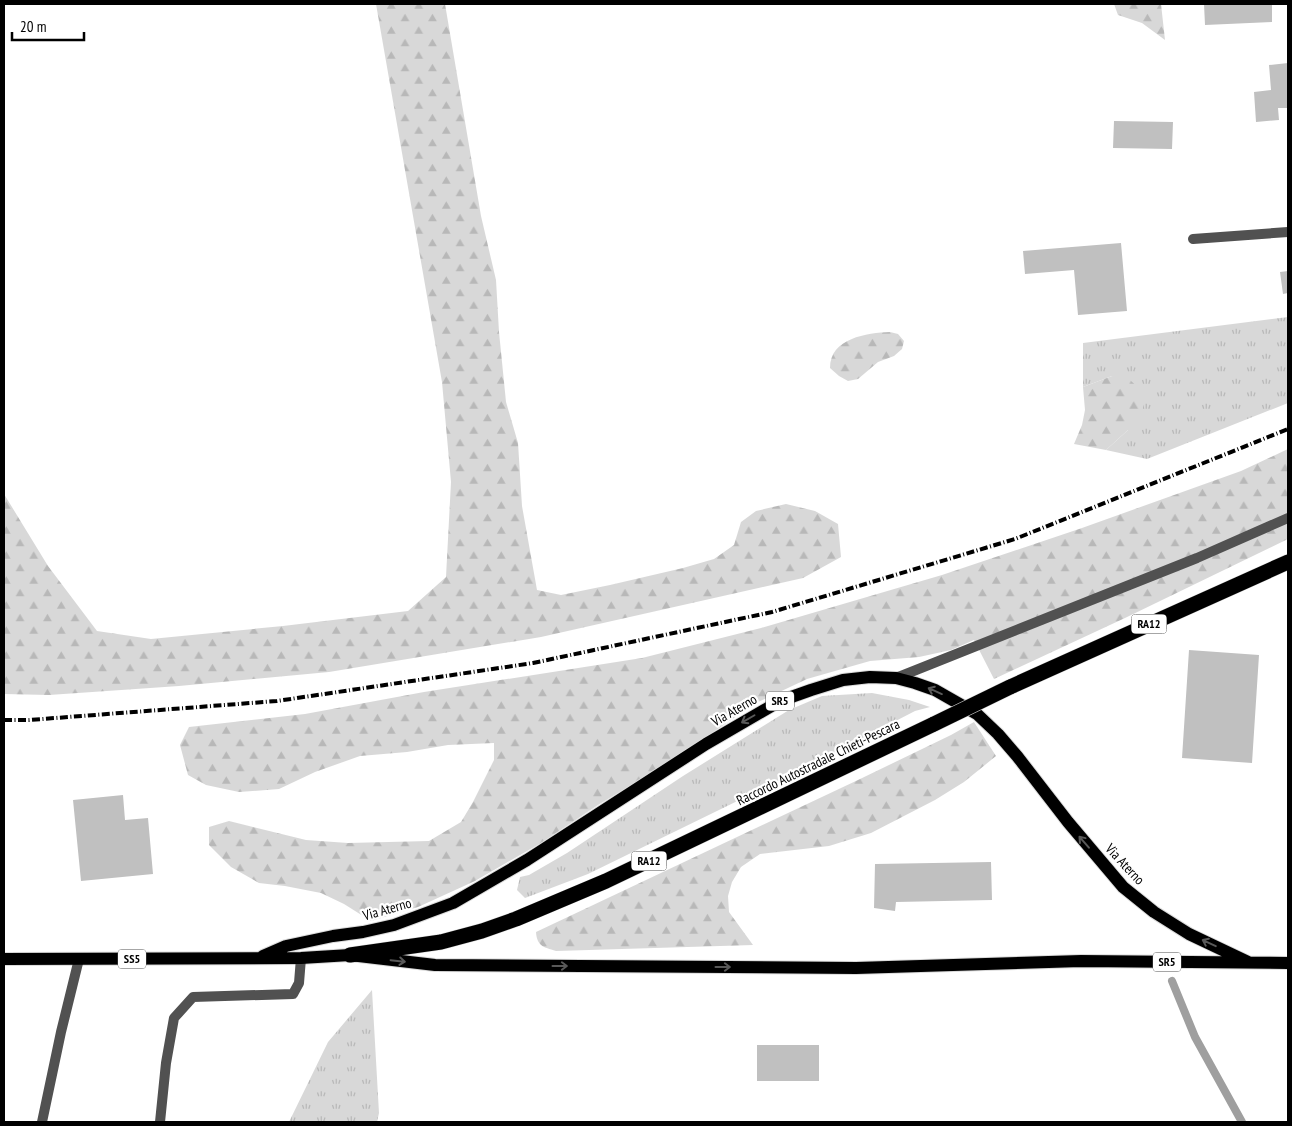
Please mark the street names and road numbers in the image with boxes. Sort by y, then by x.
road number: RA12 [1132,614,1166,634]
street label: Via Aterno [707,690,760,731]
road number: SR5 [766,691,794,710]
street label: Raccordo Autostradale Chieti-Pescara [733,715,903,809]
street label: Via Aterno [1101,839,1149,888]
road number: RA12 [632,851,666,870]
street label: Via Aterno [360,894,413,925]
road number: SS5 [118,950,146,969]
road number: SR5 [1153,952,1181,972]

